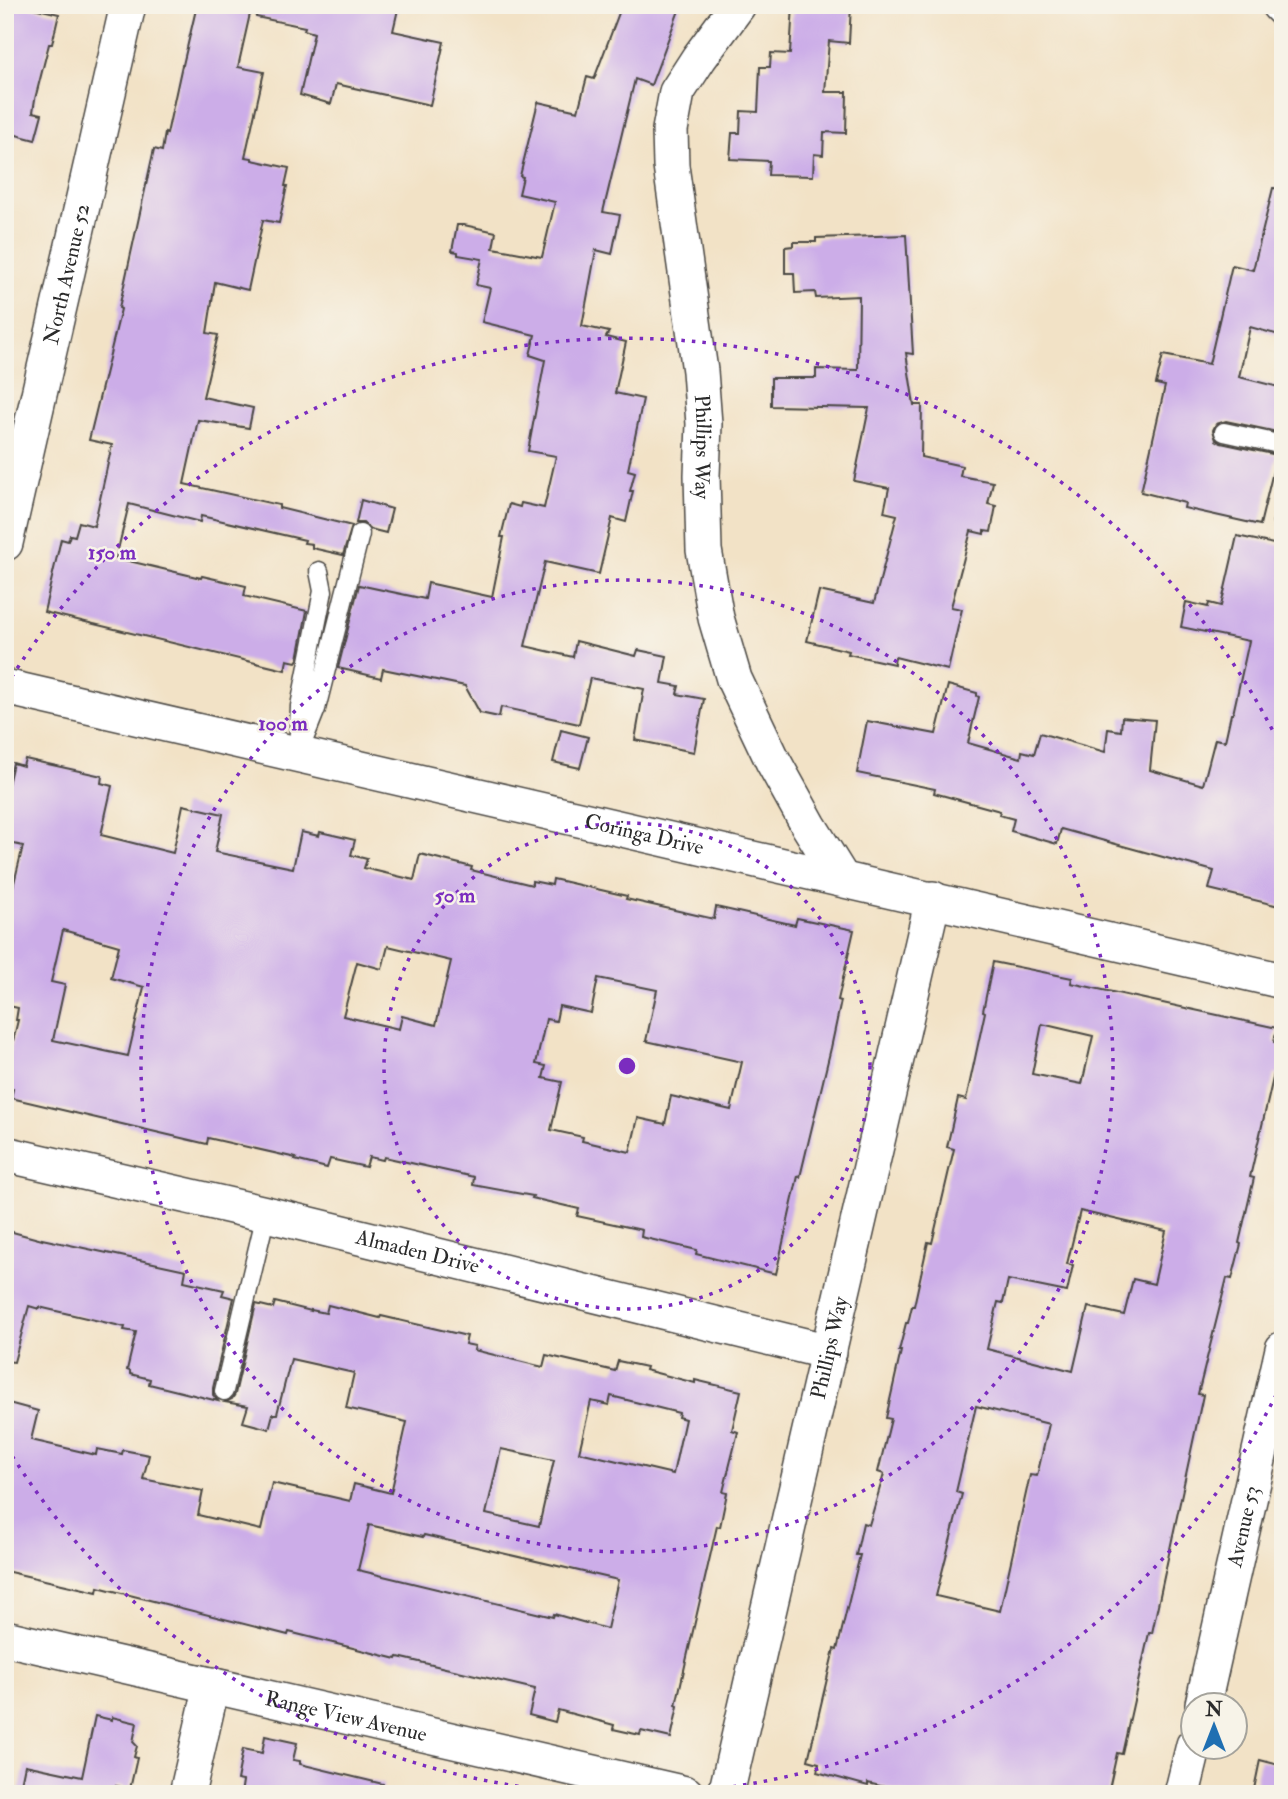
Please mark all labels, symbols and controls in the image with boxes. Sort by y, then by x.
street label: North Avenue 52 [37,201,96,347]
street label: Phillips Way [688,394,718,500]
text: 150 m [88,539,137,566]
text: 100 m [258,710,309,737]
street label: Coringa Drive [582,807,707,861]
text: 50 m [435,882,476,909]
centre of rings [615,1054,639,1078]
street label: Almaden Drive [352,1223,482,1279]
street label: Phillips Way [804,1293,854,1402]
street label: Avenue 53 [1221,1483,1265,1571]
street label: Range View Avenue [263,1685,430,1748]
north arrow [1180,1690,1250,1760]
text: N [1204,1698,1223,1722]

